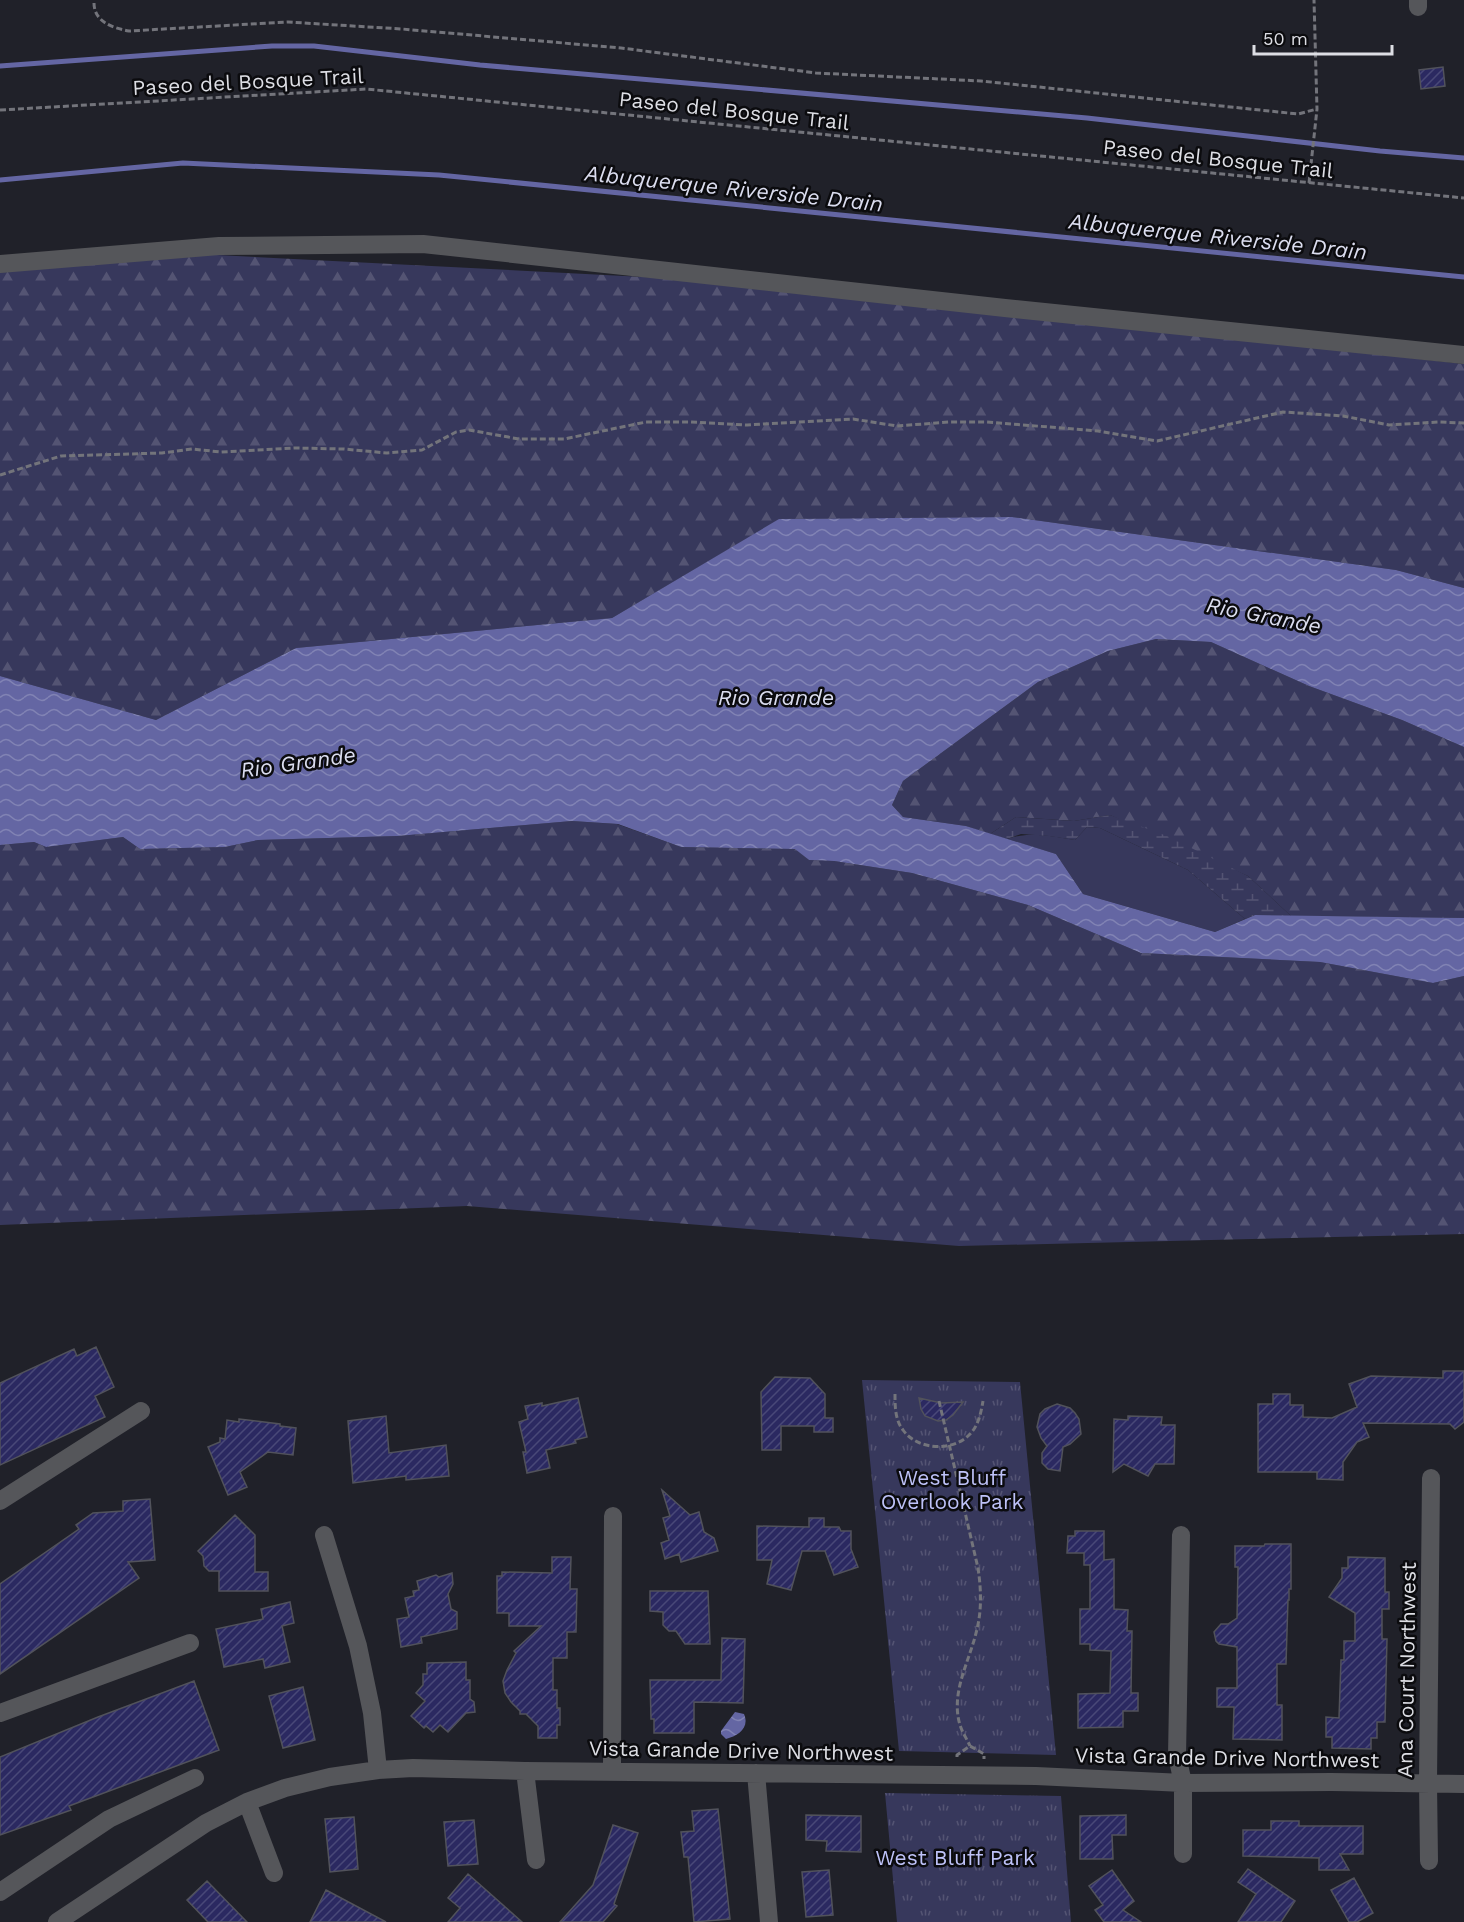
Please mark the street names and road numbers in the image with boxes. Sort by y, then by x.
street label: Paseo del Bosque Trail [132,63,365,100]
street label: Paseo del Bosque Trail [618,86,851,135]
street label: Paseo del Bosque Trail [1102,134,1335,183]
street label: Ana Court Northwest [1392,1562,1421,1778]
street label: Vista Grande Drive Northwest [589,1735,894,1766]
street label: Vista Grande Drive Northwest [1075,1742,1380,1773]

